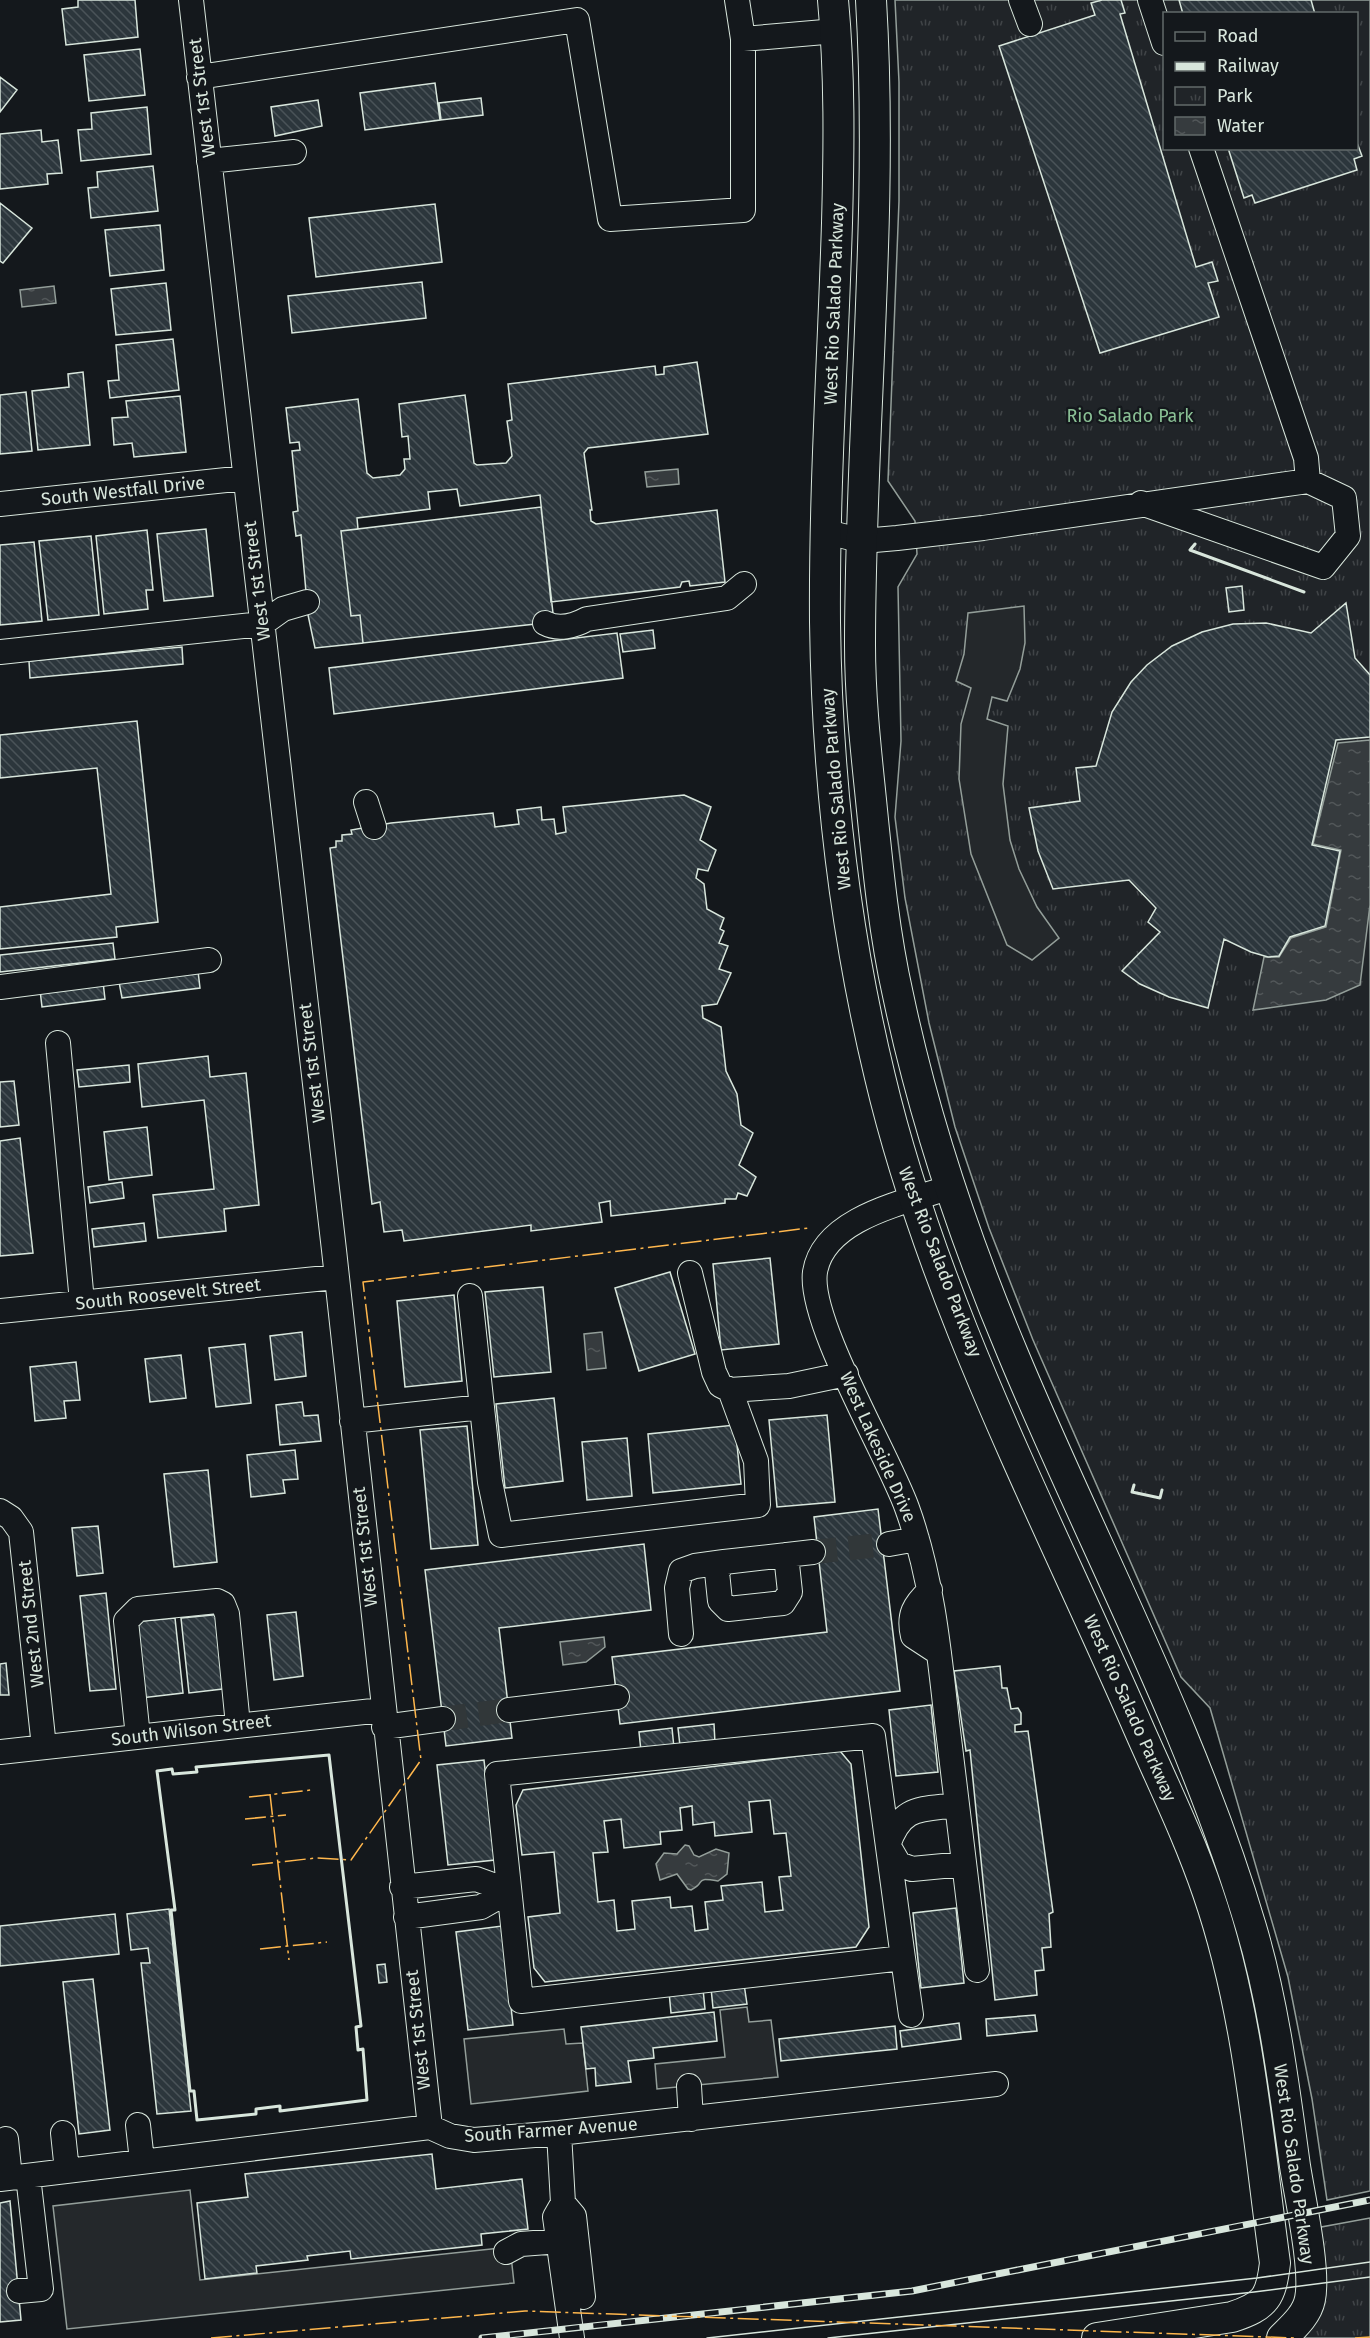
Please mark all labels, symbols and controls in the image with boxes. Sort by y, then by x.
legend [1163,12,1358,150]
text: Road [1217,25,1259,47]
street label: West 1st Street [184,36,220,159]
text: Railway [1217,55,1279,77]
text: Park [1217,85,1253,107]
text: Water [1217,115,1264,137]
street label: West Rio Salado Parkway [819,202,849,406]
park label: Rio Salado Park [1066,405,1194,427]
street label: South Westfall Drive [40,471,206,511]
street label: West 1st Street [239,519,275,642]
street label: West Rio Salado Parkway [816,687,856,891]
street label: West 1st Street [294,1001,330,1124]
street label: West Rio Salado Parkway [893,1164,987,1361]
street label: South Roosevelt Street [74,1273,262,1315]
street label: West Lakeside Drive [835,1368,921,1526]
street label: West 1st Street [348,1485,382,1608]
street label: West 2nd Street [13,1559,49,1689]
street label: West Rio Salado Parkway [1079,1611,1181,1805]
street label: South Wilson Street [110,1709,273,1751]
street label: West 1st Street [401,1968,435,2091]
street label: West Rio Salado Parkway [1269,2062,1319,2266]
street label: South Farmer Avenue [464,2113,638,2147]

